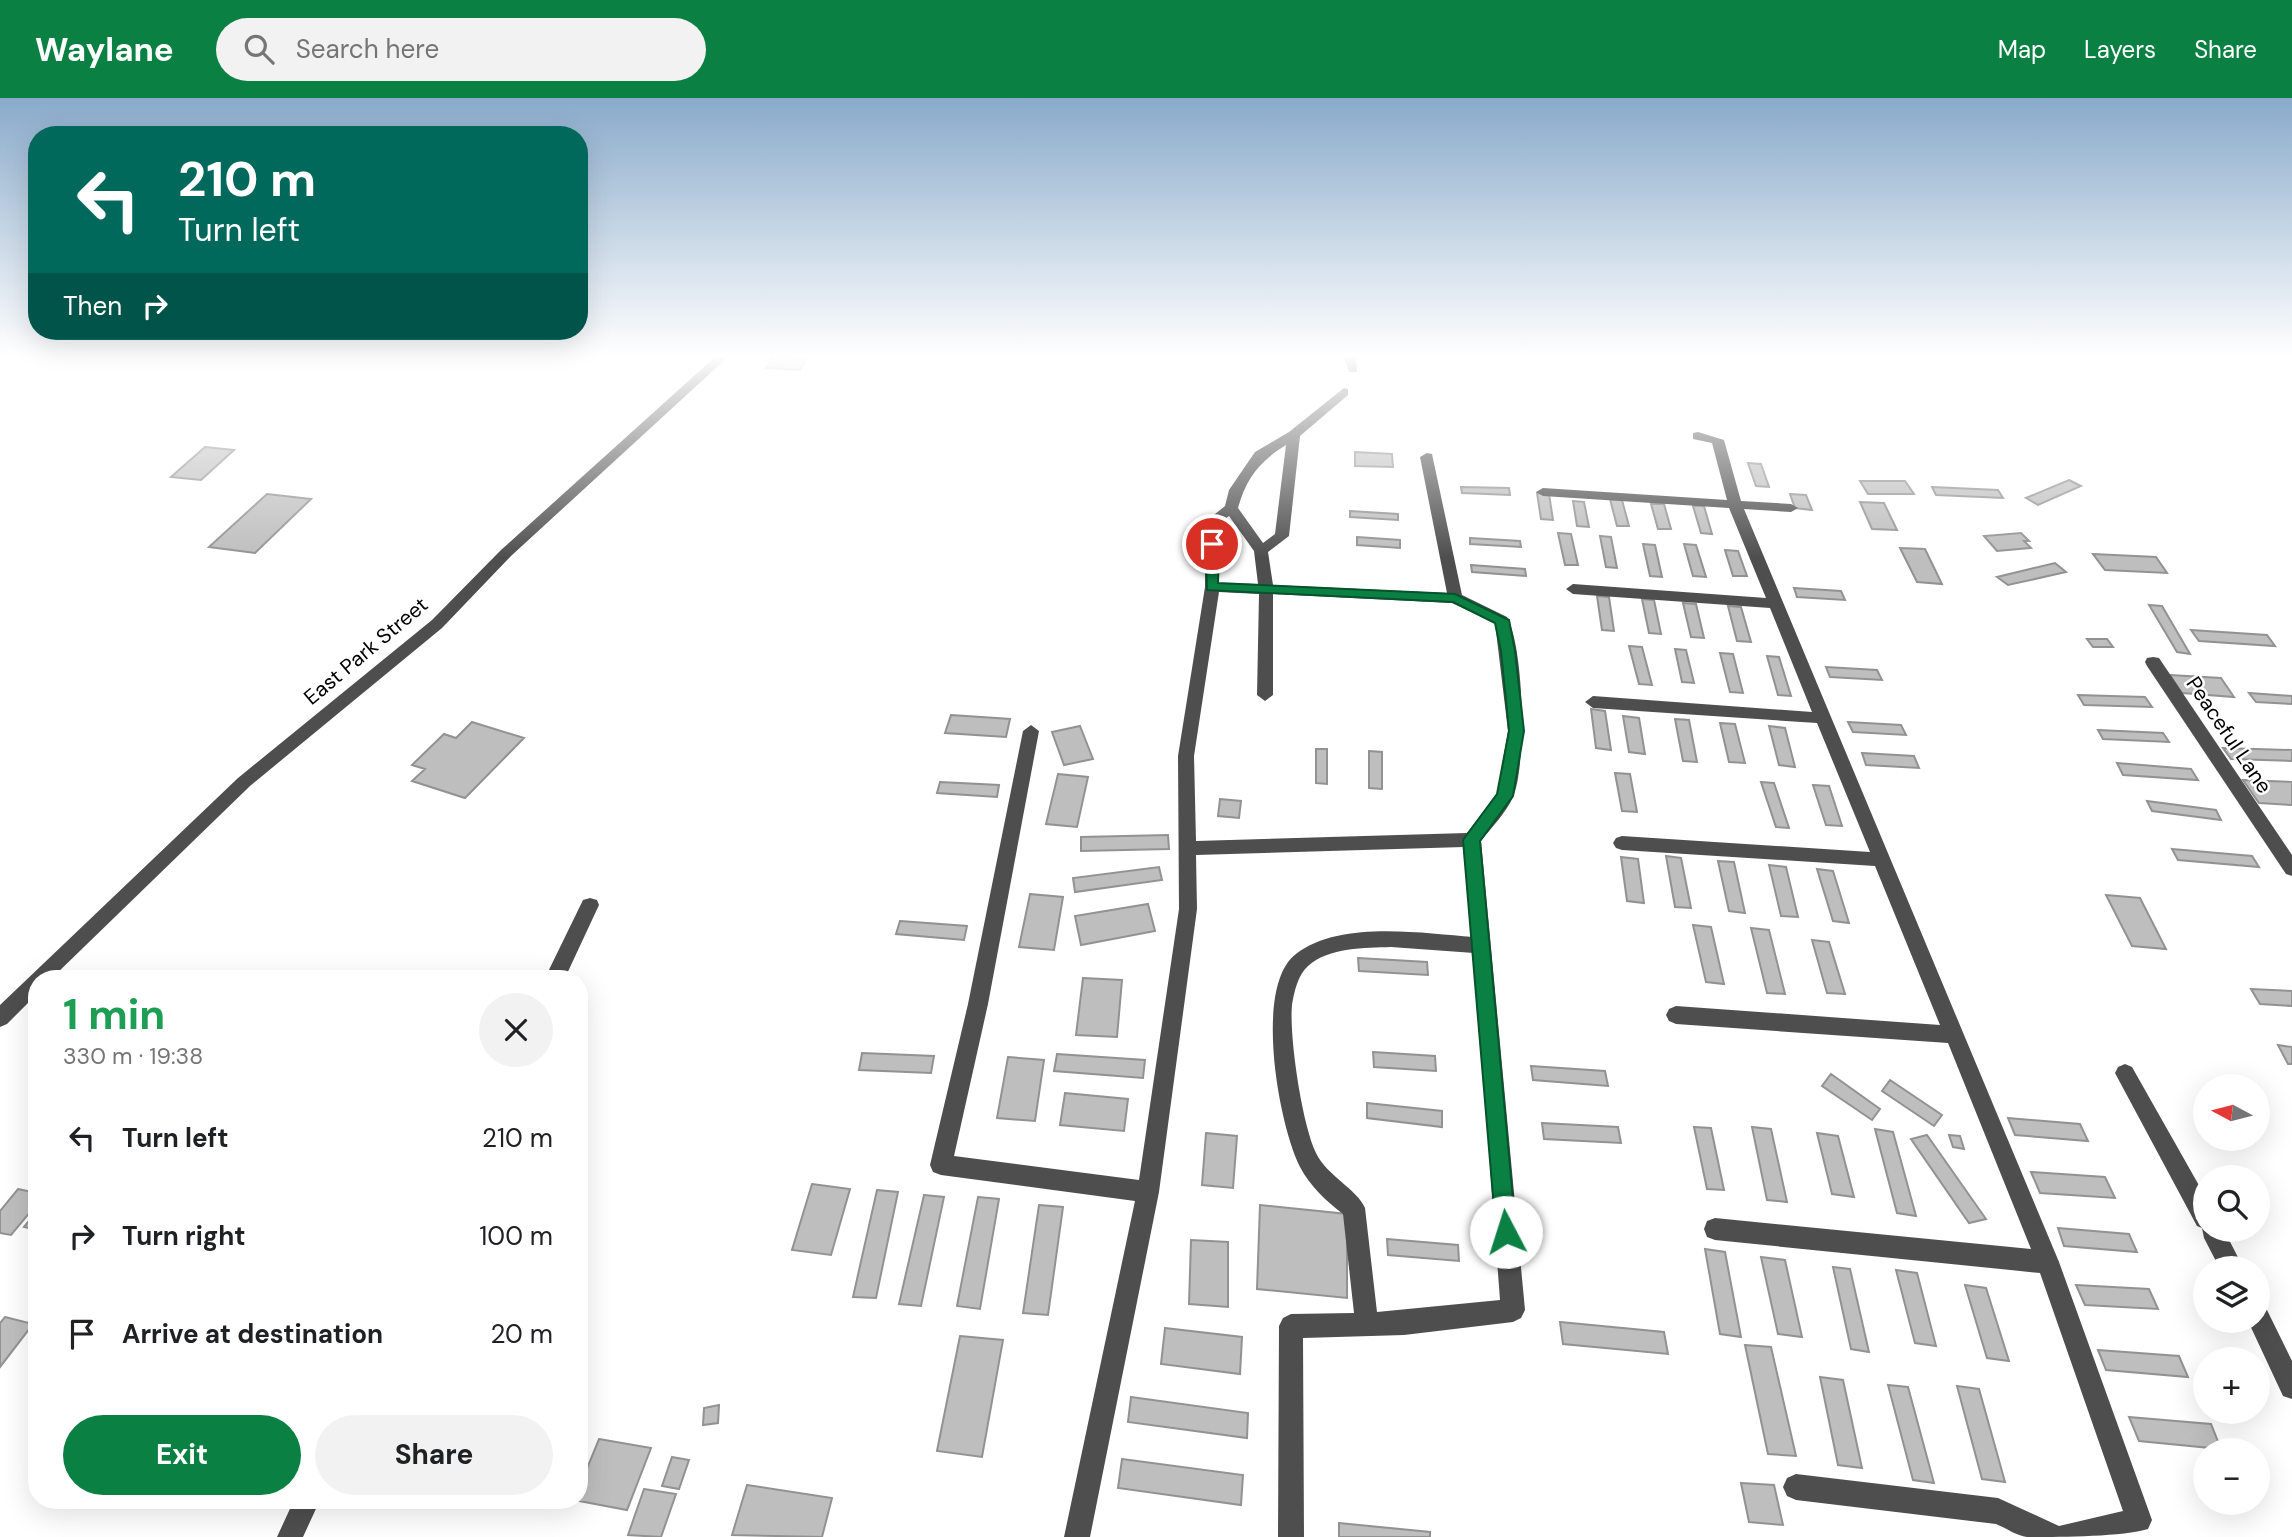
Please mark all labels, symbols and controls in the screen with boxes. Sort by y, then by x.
search box [216,18,706,81]
text: Waylane [35,28,174,71]
icon: search [240,30,278,68]
text: Search here [296,32,439,66]
text: Map [1998,34,2046,65]
text: Layers [2084,34,2156,65]
text: Share [2194,34,2257,65]
text: 210 m [178,147,316,211]
icon: left [63,154,154,245]
text: Turn left [178,209,300,251]
icon: right [136,287,174,325]
text: Then [63,289,122,323]
pin [1182,514,1242,574]
icon: arrive [1193,525,1231,563]
street label: East Park Street [298,591,434,711]
street label: Peaceful Lane [2180,671,2278,799]
text: 1 min [63,987,165,1042]
button: close [479,993,553,1067]
text: 330 m · 19:38 [63,1041,203,1071]
north arrow [2193,1074,2270,1152]
map controls [2193,1074,2270,1515]
icon: left [63,1119,101,1157]
text: Turn left [122,1121,229,1155]
text: 210 m [482,1121,553,1155]
button: search [2193,1165,2270,1242]
position arrow [1469,1195,1543,1269]
icon: right [63,1217,101,1255]
text: Turn right [122,1219,246,1253]
text: 100 m [479,1219,553,1253]
button: layers [2193,1256,2270,1333]
icon: arrive [63,1315,101,1353]
text: Arrive at destination [122,1317,383,1351]
text: 20 m [490,1317,553,1351]
button: + [2193,1347,2270,1424]
button: Exit [63,1415,301,1495]
button: Share [315,1415,553,1495]
button: − [2193,1438,2270,1515]

